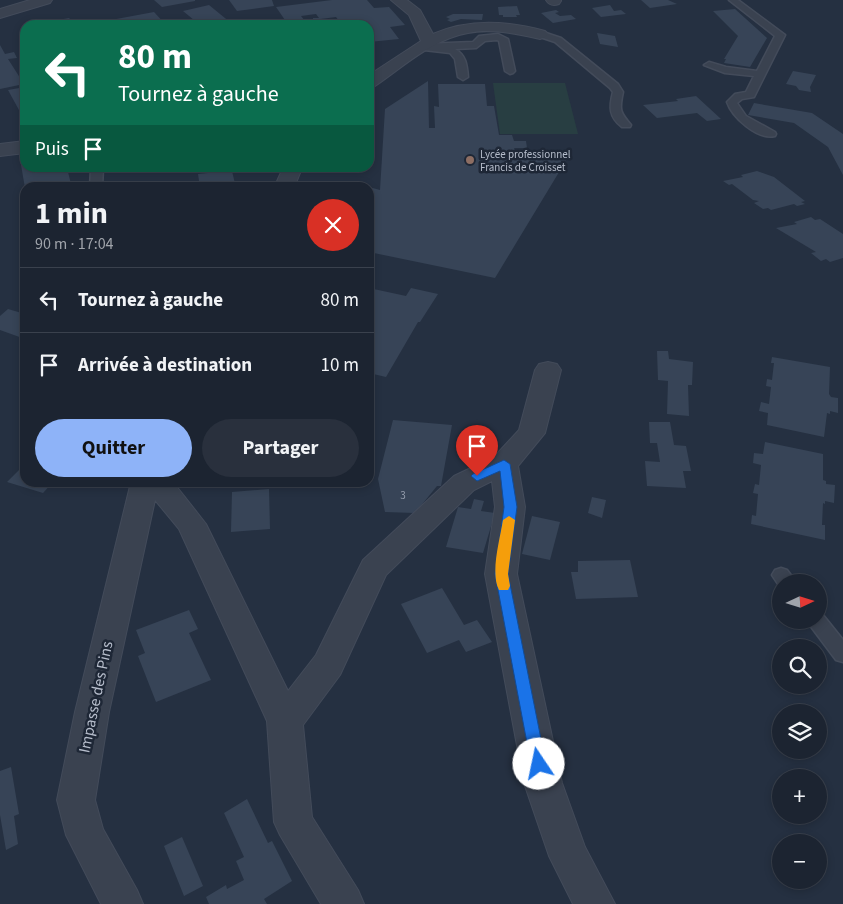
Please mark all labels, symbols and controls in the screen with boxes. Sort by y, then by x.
text: 80 m [118,32,192,82]
icon: left [35,40,100,105]
text: Tournez à gauche [118,78,279,110]
icon: arrive [79,135,107,163]
text: Puis [35,136,69,163]
place label: Lycée professionnel Francis de Croisset [480,147,571,175]
marker: Lycée professionnel Francis de Croisset [464,154,476,166]
text: 1 min [35,192,108,235]
button: close [307,199,359,251]
text: 90 m · 17:04 [35,233,114,255]
icon: left [35,286,63,314]
text: Tournez à gauche [78,287,223,314]
text: 80 m [321,287,359,314]
icon: arrive [35,351,63,379]
text: Arrivée à destination [78,352,252,379]
text: 10 m [321,352,359,379]
button: Quitter [35,419,192,477]
button: Partager [202,419,359,477]
pin [456,425,498,476]
icon: arrive [463,432,491,460]
house number: 3 [400,488,406,503]
north arrow [772,574,828,629]
map controls [772,574,827,889]
street label: Impasse des Pins [73,639,119,755]
button: search [772,639,827,694]
button: layers [772,704,827,759]
position arrow [512,737,564,789]
button: + [772,769,827,824]
button: − [772,834,827,889]

